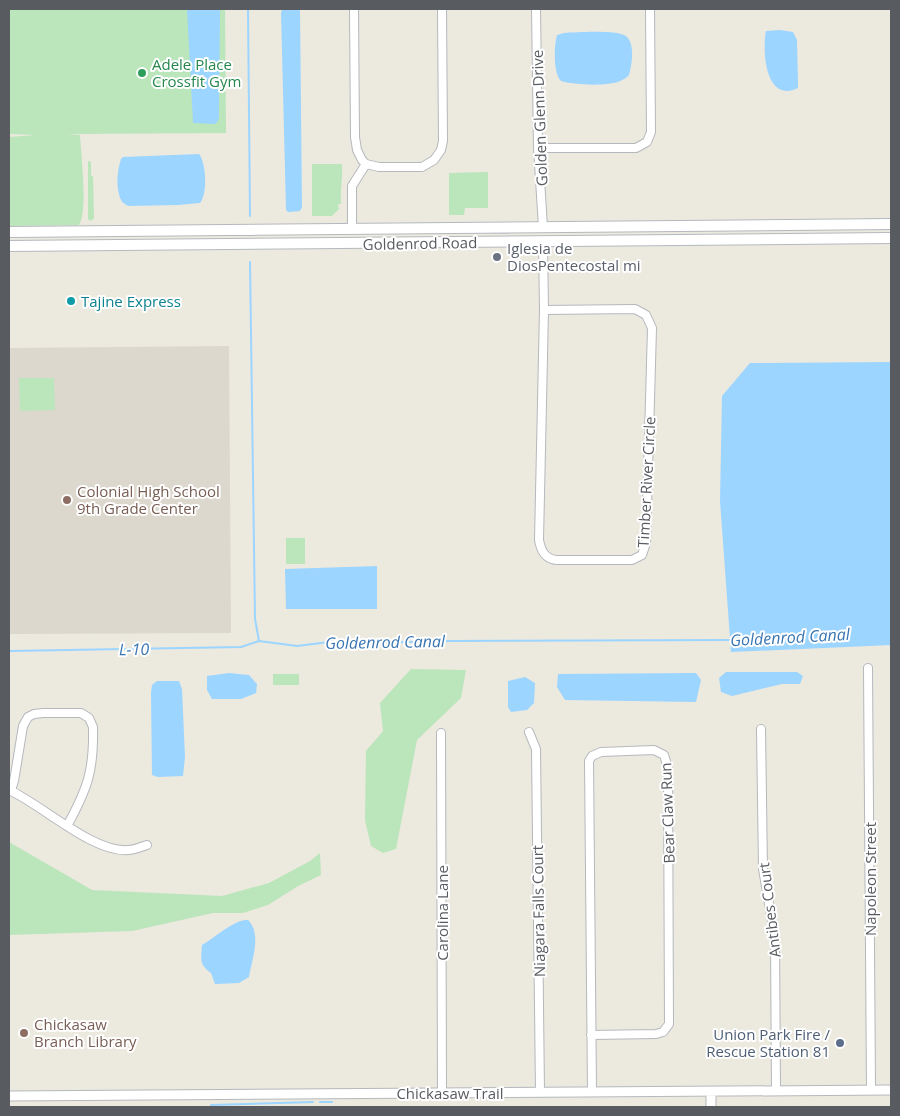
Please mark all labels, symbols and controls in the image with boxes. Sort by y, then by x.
street label: Golden Glenn Drive [527,49,551,187]
place label: Adele Place Crossfit Gym [152,54,241,91]
marker: Adele Place Crossfit Gym [136,67,148,79]
street label: Goldenrod Road [363,232,477,254]
place label: Iglesia de DiosPentecostal mi [507,238,641,275]
marker: Iglesia de DiosPentecostal mi [491,251,503,263]
place label: Tajine Express [81,291,181,311]
marker: Tajine Express [65,295,77,307]
street label: Timber River Circle [633,416,659,548]
place label: Colonial High School 9th Grade Center [77,481,220,518]
marker: Colonial High School 9th Grade Center [61,494,73,506]
water label: Goldenrod Canal [730,623,851,651]
water label: Goldenrod Canal [325,630,446,654]
water label: L-10 [119,638,150,660]
street label: Bear Claw Run [655,762,679,864]
street label: Napoleon Street [860,822,880,936]
street label: Niagara Falls Court [527,845,549,977]
street label: Antibes Court [753,861,785,959]
street label: Carolina Lane [432,865,452,961]
place label: Chickasaw Branch Library [34,1014,137,1051]
place label: Union Park Fire / Rescue Station 81 [706,1024,830,1061]
marker: Chickasaw Branch Library [18,1027,30,1039]
marker: Union Park Fire / Rescue Station 81 [834,1037,846,1049]
street label: Chickasaw Trail [396,1083,504,1103]

